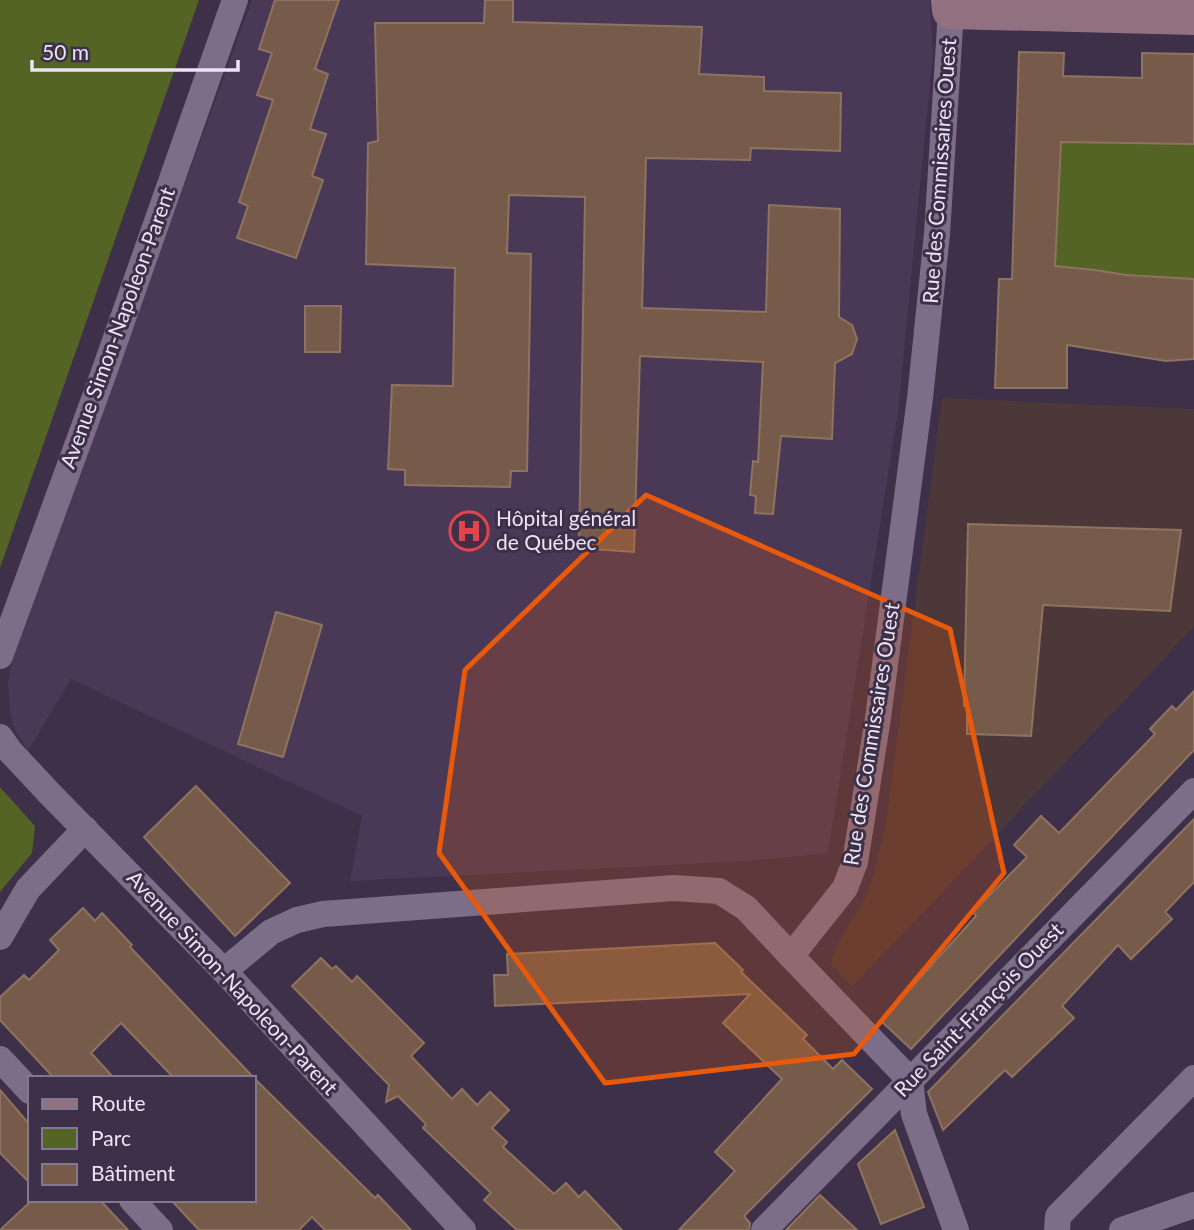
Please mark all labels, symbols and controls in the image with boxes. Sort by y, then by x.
scale bar [32,28,238,72]
street label: Rue des Commissaires Ouest [917,37,960,304]
text: 50 m [42,39,89,64]
street label: Avenue Simon-Napoleon-Parent [54,183,179,471]
place label: Hôpital général de Québec [496,505,636,554]
hospital icon: Hôpital général de Québec [448,510,490,552]
street label: Rue des Commissaires Ouest [837,600,904,867]
street label: Avenue Simon-Napoleon-Parent [123,865,344,1100]
street label: Rue Saint-François Ouest [888,916,1068,1101]
legend [28,1076,256,1202]
text: Route [91,1090,146,1115]
text: Parc [91,1125,131,1150]
text: Bâtiment [91,1160,176,1185]

